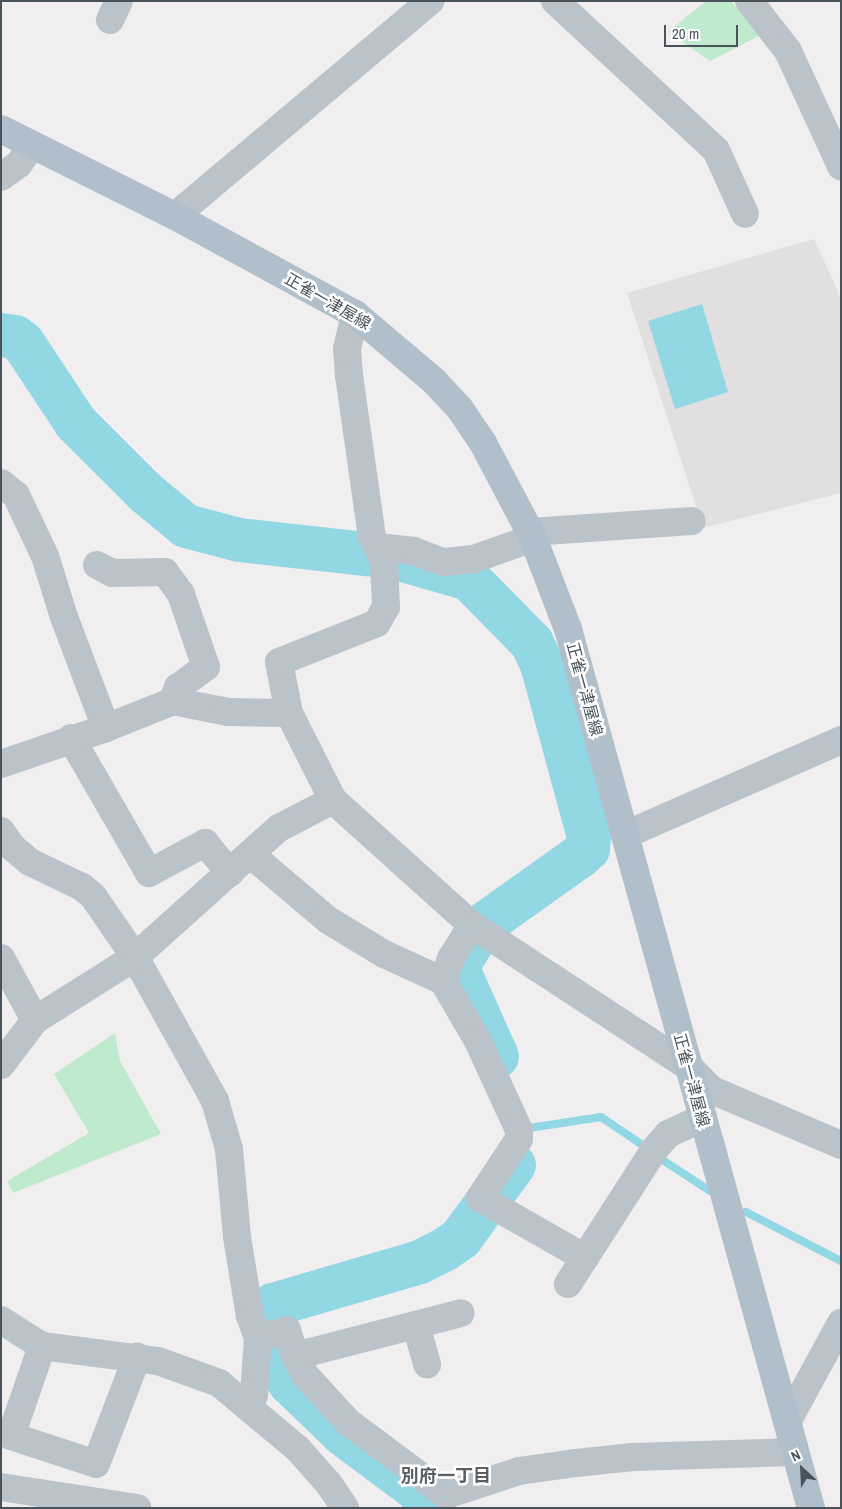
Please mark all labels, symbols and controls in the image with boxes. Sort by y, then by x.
scale bar [667,15,741,47]
text: 20 m [672,23,699,44]
street label: 正雀一津屋線 [282,269,374,333]
street label: 正雀一津屋線 [563,640,607,738]
street label: 正雀一津屋線 [670,1031,714,1129]
north arrow [777,1444,827,1494]
text: N [788,1445,803,1465]
district label: 別府一丁目 [401,1465,491,1487]

